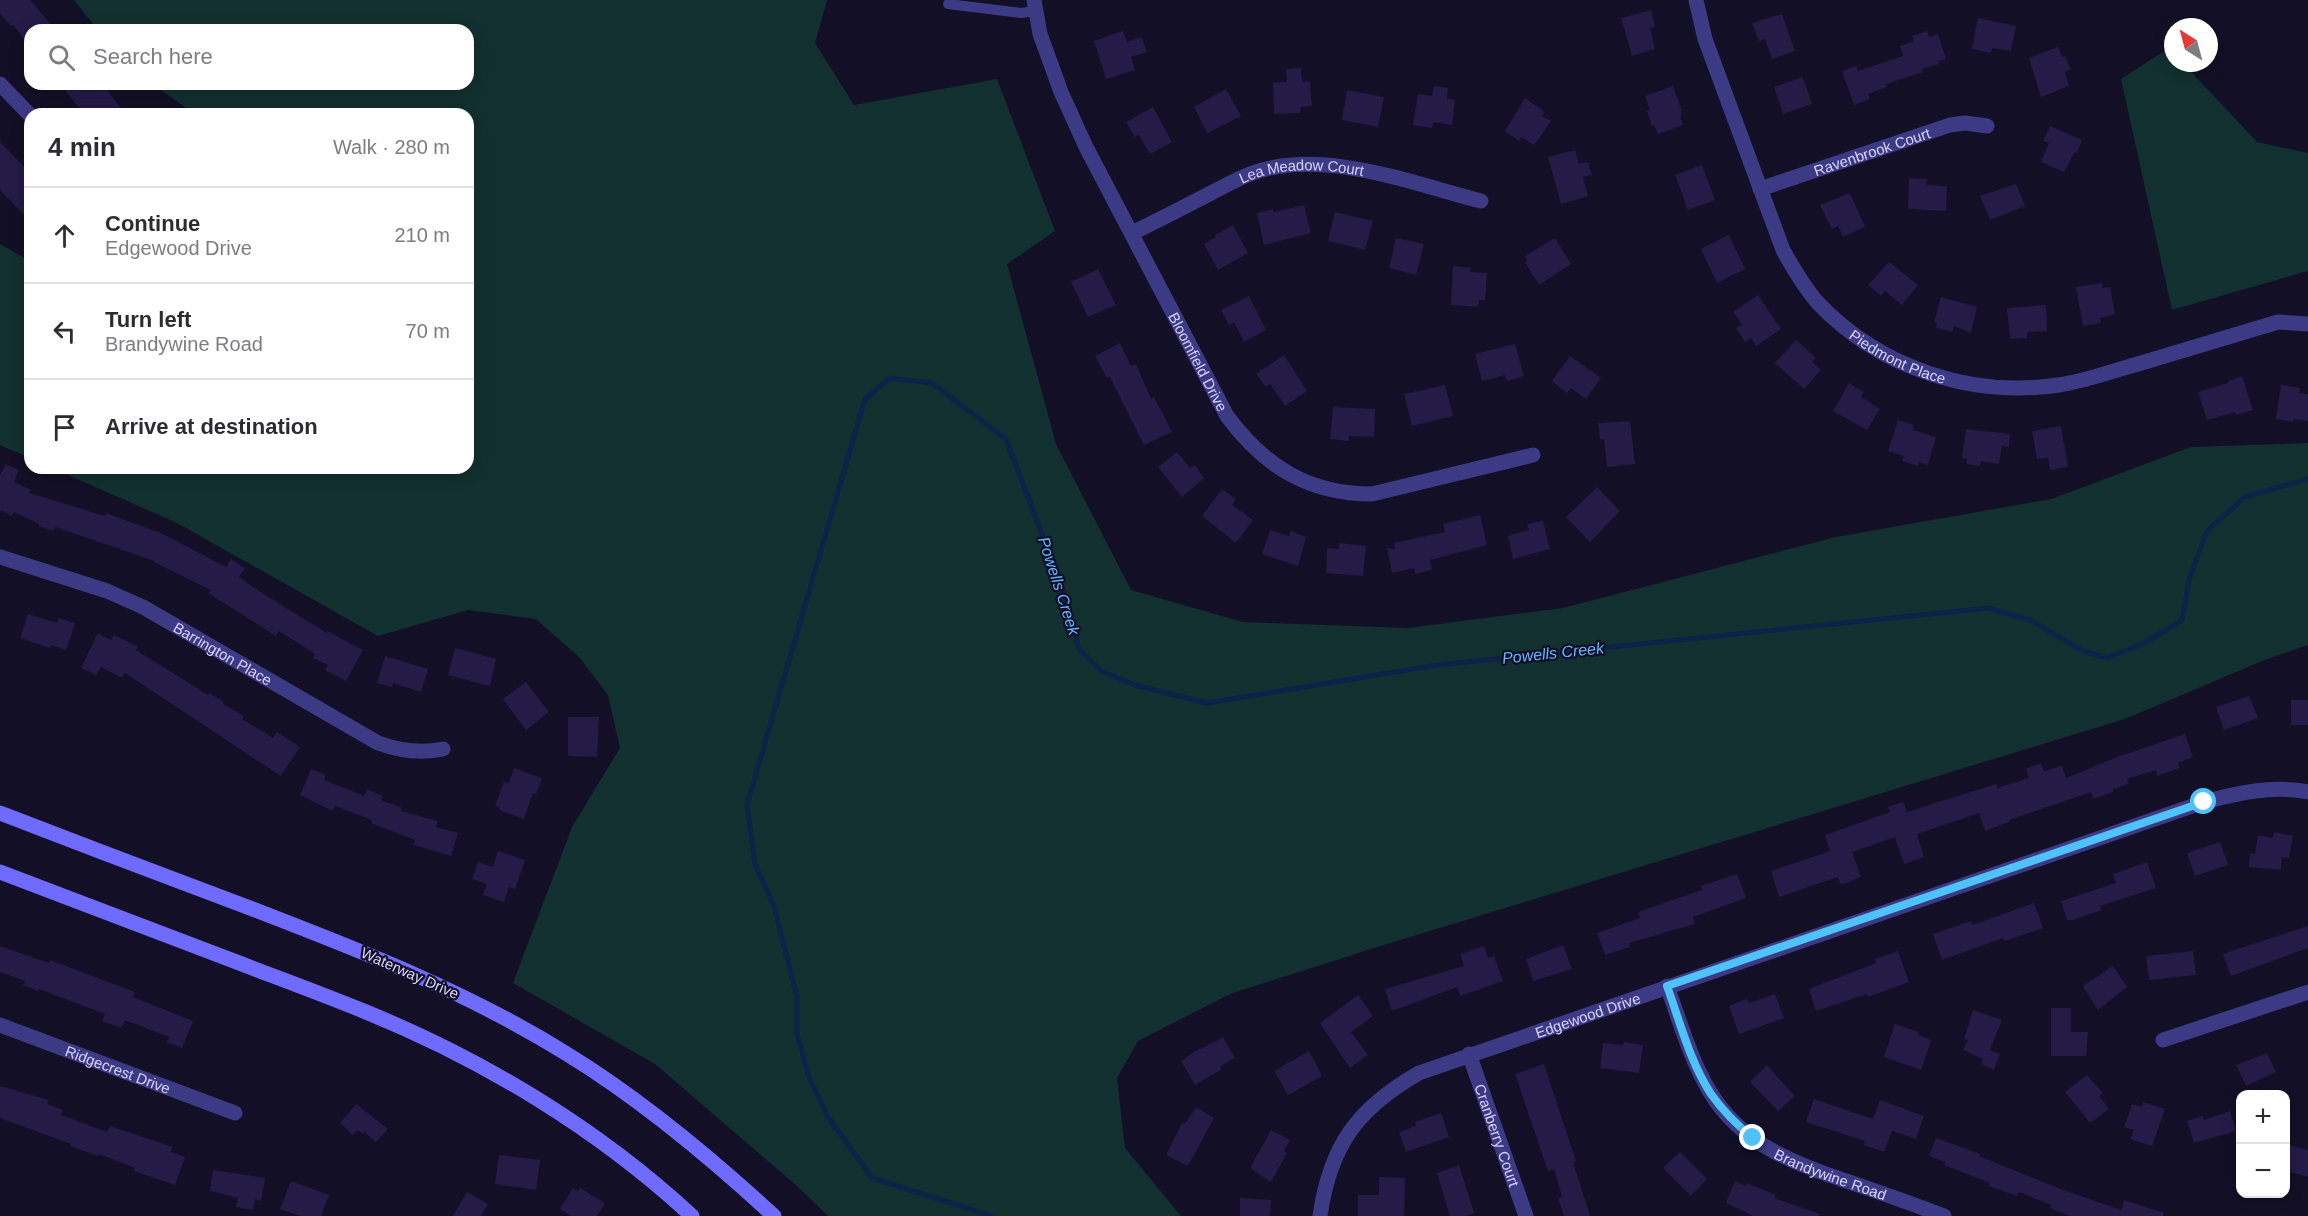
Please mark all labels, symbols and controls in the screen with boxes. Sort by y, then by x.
north arrow [2164,18,2218,72]
search box [24,24,474,90]
icon: search [45,41,78,74]
text: Search here [93,44,213,69]
street label: Ravenbrook Court [1811,124,1933,179]
text: 4 min [48,132,116,162]
text: Walk · 280 m [333,136,450,158]
street label: Lea Meadow Court [1236,156,1366,186]
text: Continue [105,211,200,236]
icon: ahead [48,219,81,252]
text: 210 m [394,224,450,246]
text: Edgewood Drive [105,237,252,259]
text: Turn left [105,307,191,332]
street label: Bloomfield Drive [1166,309,1231,414]
icon: left [48,315,81,348]
text: 70 m [406,320,450,342]
street label: Piedmont Place [1847,326,1948,387]
text: Brandywine Road [105,333,263,355]
icon: arrive [48,411,81,444]
text: Arrive at destination [105,414,318,439]
water label: Powells Creek [1035,535,1083,638]
street label: Barrington Place [171,618,275,688]
water label: Powells Creek [1501,639,1606,667]
route start [2190,788,2216,814]
street label: Waterway Drive [358,944,462,1002]
street label: Edgewood Drive [1533,989,1642,1041]
street label: Ridgecrest Drive [63,1042,173,1097]
street label: Cranberry Court [1472,1082,1524,1189]
map controls [2236,1090,2290,1198]
button: + [2236,1090,2290,1144]
route end [1739,1124,1765,1150]
button: − [2236,1144,2290,1198]
street label: Brandywine Road [1772,1145,1889,1203]

